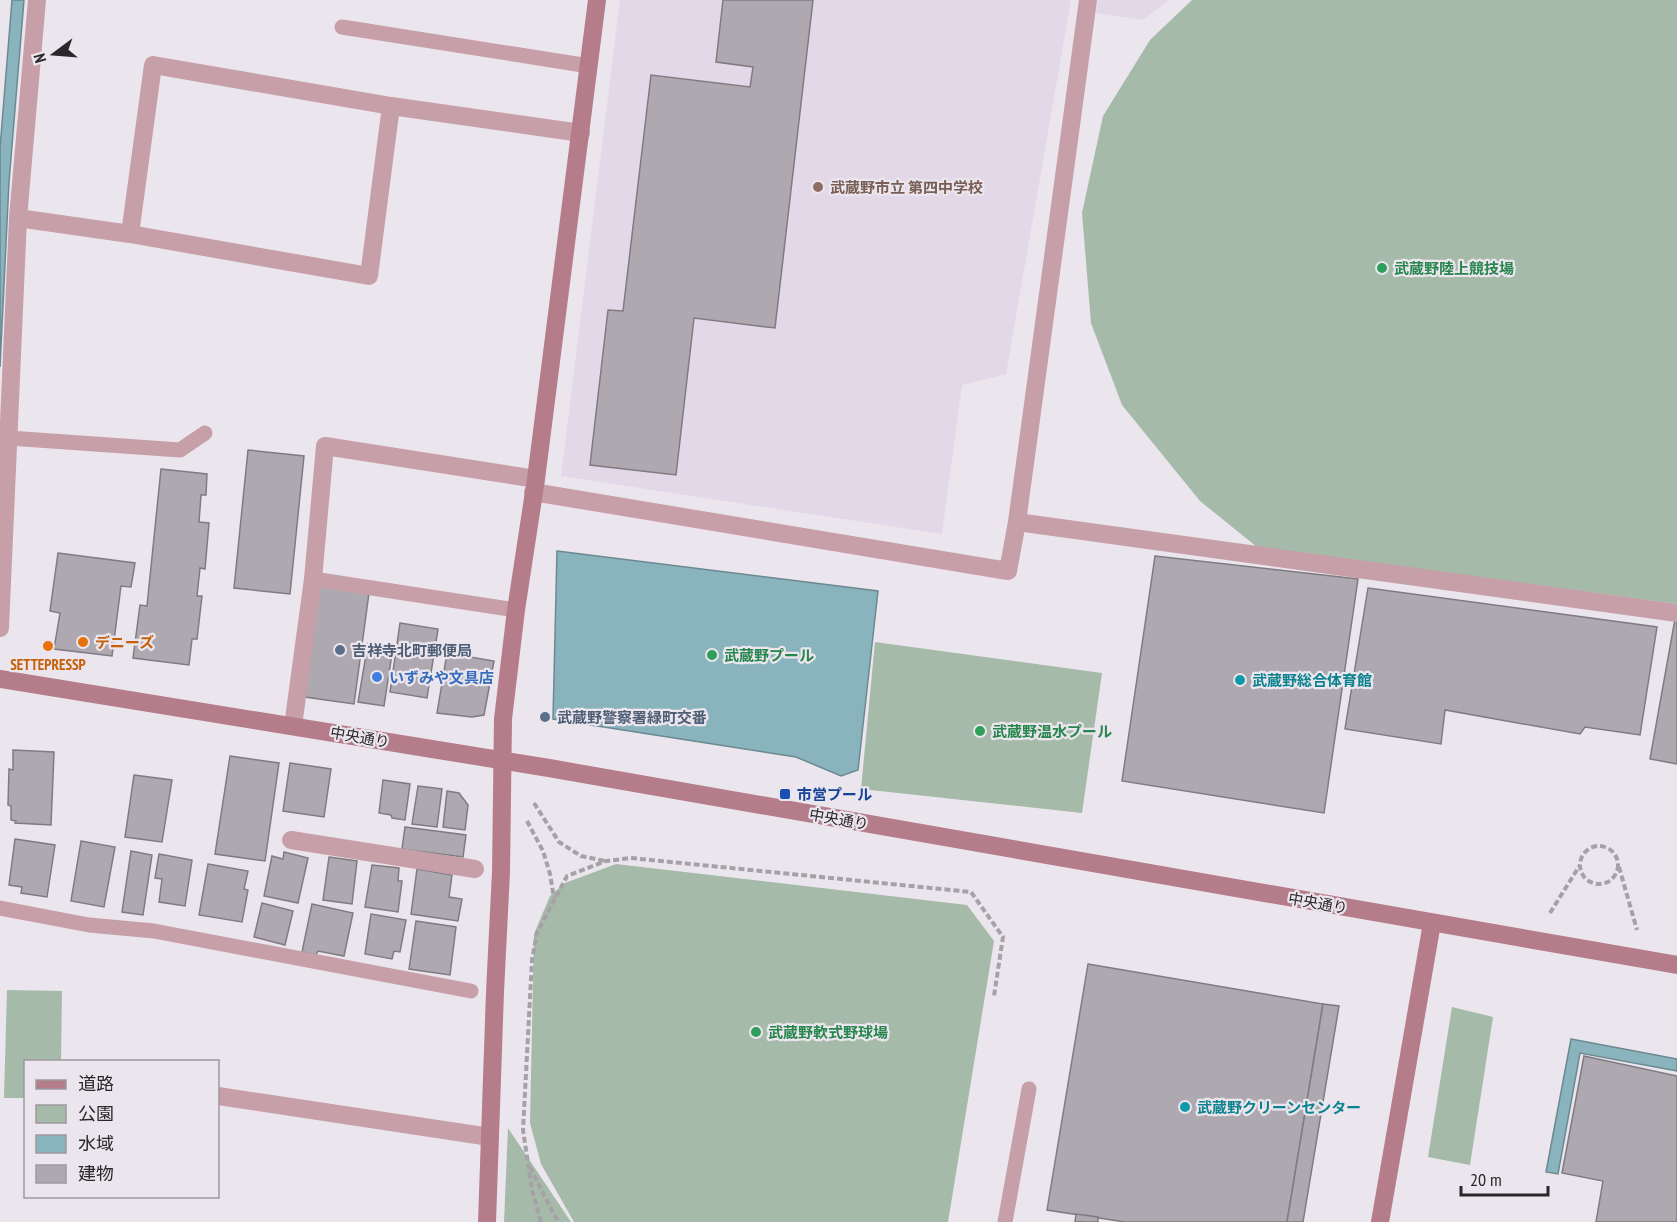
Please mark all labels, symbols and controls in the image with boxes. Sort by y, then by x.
north arrow [24,24,84,84]
text: N [29,51,50,65]
place label: 武蔵野市立 第四中学校 [830,178,983,197]
marker: 武蔵野市立 第四中学校 [811,180,825,194]
place label: 武蔵野陸上競技場 [1394,259,1514,278]
marker: 武蔵野陸上競技場 [1375,261,1389,275]
place label: デニーズ [95,633,154,652]
marker: デニーズ [76,635,90,649]
marker: SETTEPRESSP [41,639,55,653]
place label: 吉祥寺北町郵便局 [352,641,472,660]
marker: 吉祥寺北町郵便局 [333,643,347,657]
place label: 武蔵野プール [724,646,814,665]
marker: 武蔵野プール [705,648,719,662]
place label: SETTEPRESSP [10,655,86,674]
place label: いずみや文具店 [389,668,494,687]
marker: いずみや文具店 [370,670,384,684]
place label: 武蔵野総合体育館 [1252,671,1372,690]
marker: 武蔵野総合体育館 [1233,673,1247,687]
place label: 武蔵野警察署緑町交番 [557,708,707,727]
marker: 武蔵野警察署緑町交番 [538,710,552,724]
street label: 中央通り [329,722,391,752]
place label: 武蔵野温水プール [992,722,1112,741]
marker: 武蔵野温水プール [973,724,987,738]
place label: 市営プール [797,785,872,804]
marker: 市営プール [778,787,792,801]
street label: 中央通り [808,804,870,834]
street label: 中央通り [1287,888,1349,918]
place label: 武蔵野軟式野球場 [768,1023,888,1042]
marker: 武蔵野軟式野球場 [749,1025,763,1039]
legend [24,1060,219,1198]
text: 道路 [78,1072,114,1095]
place label: 武蔵野クリーンセンター [1197,1098,1361,1117]
marker: 武蔵野クリーンセンター [1178,1100,1192,1114]
text: 公園 [78,1102,114,1125]
text: 水域 [78,1132,114,1155]
scale bar [1461,1159,1548,1197]
text: 建物 [78,1162,114,1185]
text: 20 m [1470,1168,1502,1191]

